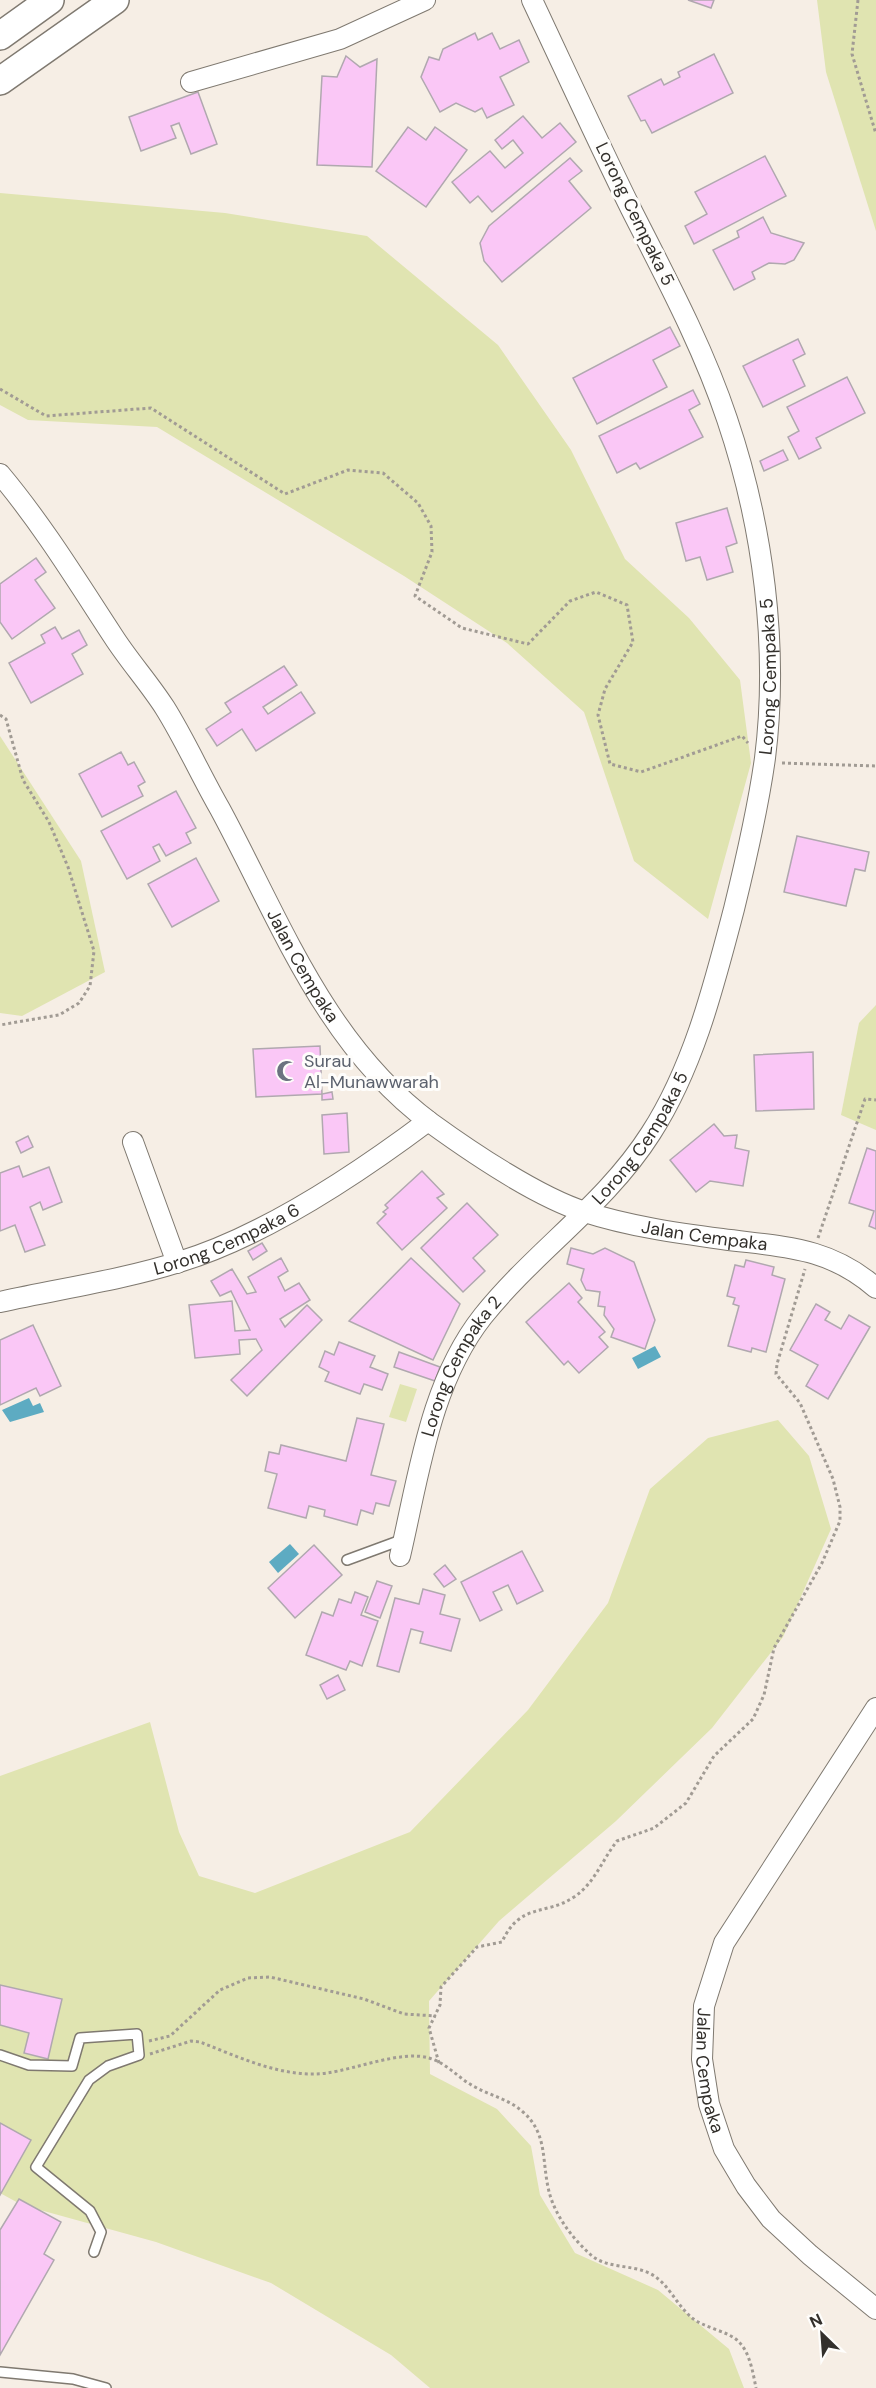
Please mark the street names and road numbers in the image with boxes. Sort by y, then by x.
street label: Lorong Cempaka 5 [590,138,680,290]
street label: Lorong Cempaka 5 [753,597,782,756]
street label: Jalan Cempaka [261,905,345,1027]
street label: Lorong Cempaka 5 [586,1068,694,1210]
street label: Lorong Cempaka 6 [151,1198,304,1281]
street label: Jalan Cempaka [639,1215,769,1256]
street label: Lorong Cempaka 2 [416,1291,507,1439]
street label: Jalan Cempaka [690,2007,730,2136]

